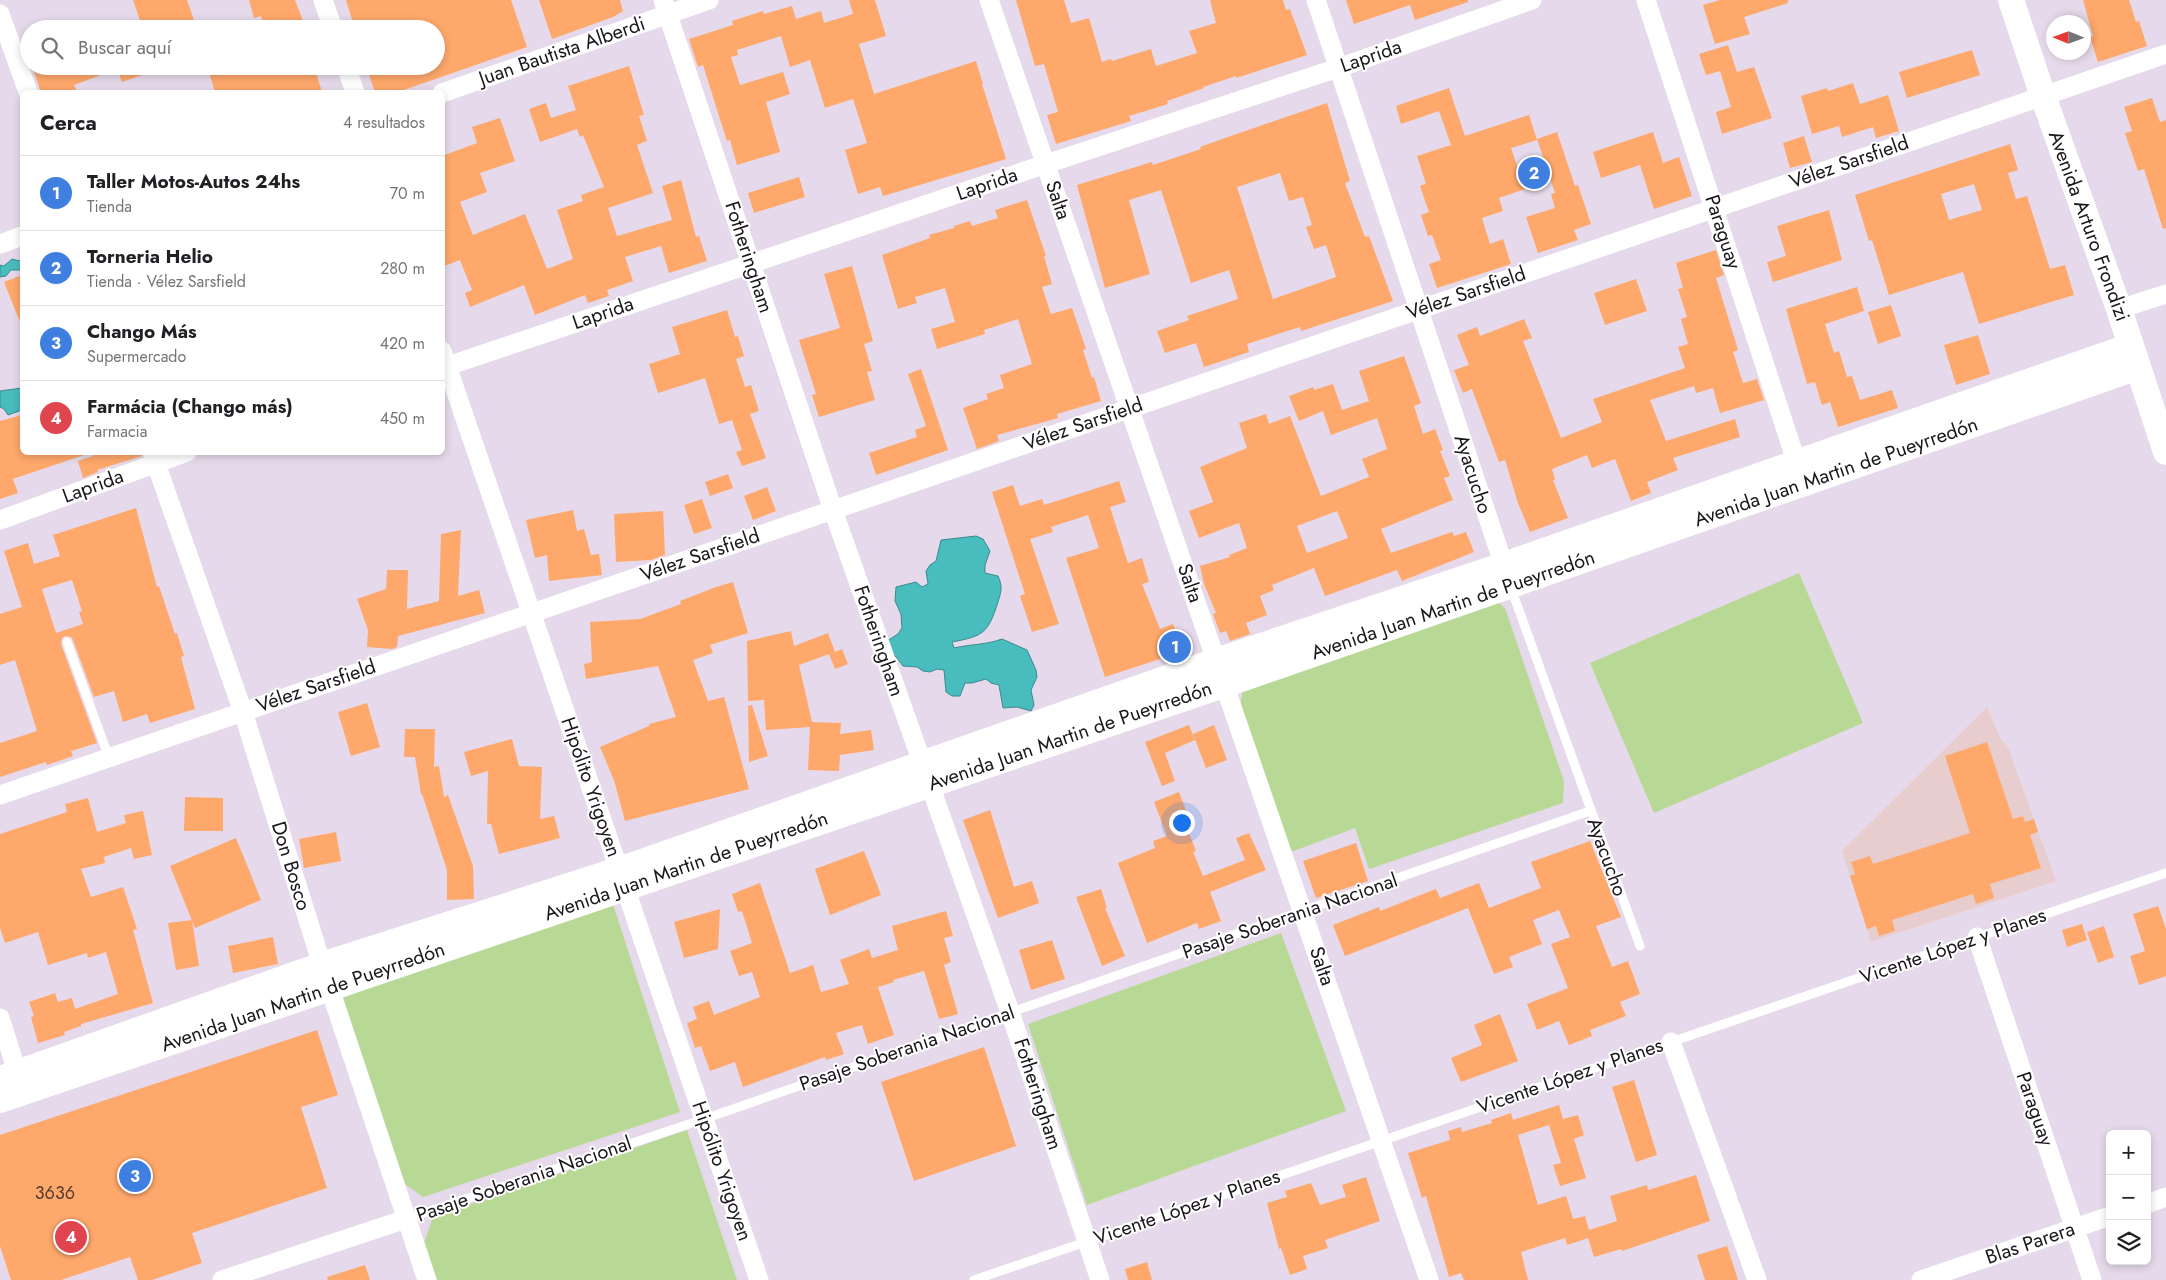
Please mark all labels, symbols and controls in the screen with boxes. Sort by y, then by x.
street label: Juan Bautista Alberdi [472,9,649,94]
north arrow [2046,15,2091,60]
search box [20,20,445,75]
street label: Laprida [1336,32,1406,80]
icon: search [38,34,66,62]
text: Buscar aquí [78,34,172,61]
text: Cerca [40,108,97,138]
text: 4 resultados [343,111,425,134]
street label: Avenida Arturo Frondizi [2041,127,2137,325]
street label: Vélez Sarsfield [1785,128,1913,196]
pin: 2 [1518,154,1550,192]
street label: Laprida [952,160,1022,208]
text: Taller Motos-Autos 24hs [87,168,300,195]
street label: Salta [1038,177,1078,223]
text: 1 [52,182,60,205]
text: 70 m [390,182,425,205]
street label: Paraguay [1697,191,1749,273]
text: Tienda [87,195,132,218]
street label: Fotheringham [717,198,781,316]
text: Torneria Helio [87,243,213,270]
text: 2 [51,257,61,280]
text: 280 m [380,257,425,280]
street label: Vélez Sarsfield [1402,259,1530,327]
text: Tienda · Vélez Sarsfield [87,270,246,293]
street label: Laprida [568,289,638,337]
text: Chango Más [87,318,197,345]
text: 3 [51,332,61,355]
text: 420 m [380,332,425,355]
text: Supermercado [87,345,186,368]
street label: Vélez Sarsfield [1019,390,1147,458]
text: Farmácia (Chango más) [87,393,293,420]
text: 4 [50,407,62,430]
text: 450 m [380,407,425,430]
street label: Avenida Juan Martin de Pueyrredón [1690,410,1982,534]
text: Farmacia [87,420,147,443]
street label: Ayacucho [1447,431,1499,517]
street label: Laprida [58,462,128,510]
street label: Vélez Sarsfield [636,521,764,589]
street label: Avenida Juan Martin de Pueyrredón [1307,543,1599,667]
street label: Salta [1170,560,1210,606]
street label: Fotheringham [846,582,912,700]
pin: 1 [1159,628,1191,666]
street label: Vélez Sarsfield [252,652,380,720]
street label: Avenida Juan Martin de Pueyrredón [924,674,1216,798]
street label: Hipólito Yrigoyen [553,713,629,861]
street label: Avenida Juan Martin de Pueyrredón [540,804,832,928]
your location [1169,810,1195,836]
street label: Ayacucho [1579,814,1635,900]
street label: Don Bosco [264,818,318,914]
street label: Pasaje Soberania Nacional [1178,866,1402,966]
street label: Vicente López y Planes [1856,901,2050,991]
street label: Avenida Juan Martin de Pueyrredón [157,935,449,1059]
street label: Salta [1302,943,1342,989]
street label: Pasaje Soberania Nacional [795,998,1019,1098]
street label: Vicente López y Planes [1473,1031,1667,1121]
street label: Fotheringham [1006,1035,1070,1153]
street label: Paraguay [2009,1068,2061,1150]
street label: Hipólito Yrigoyen [684,1097,760,1245]
street label: Pasaje Soberania Nacional [412,1129,636,1229]
map controls [2106,1130,2151,1265]
button: + [2106,1130,2151,1175]
pin: 3 [119,1157,151,1195]
street label: Vicente López y Planes [1090,1162,1284,1252]
button: − [2106,1175,2151,1220]
house number: 3636 [35,1180,75,1206]
street label: Blas Parera [1981,1214,2079,1272]
pin: 4 [55,1218,87,1256]
button: layers [2106,1220,2151,1265]

